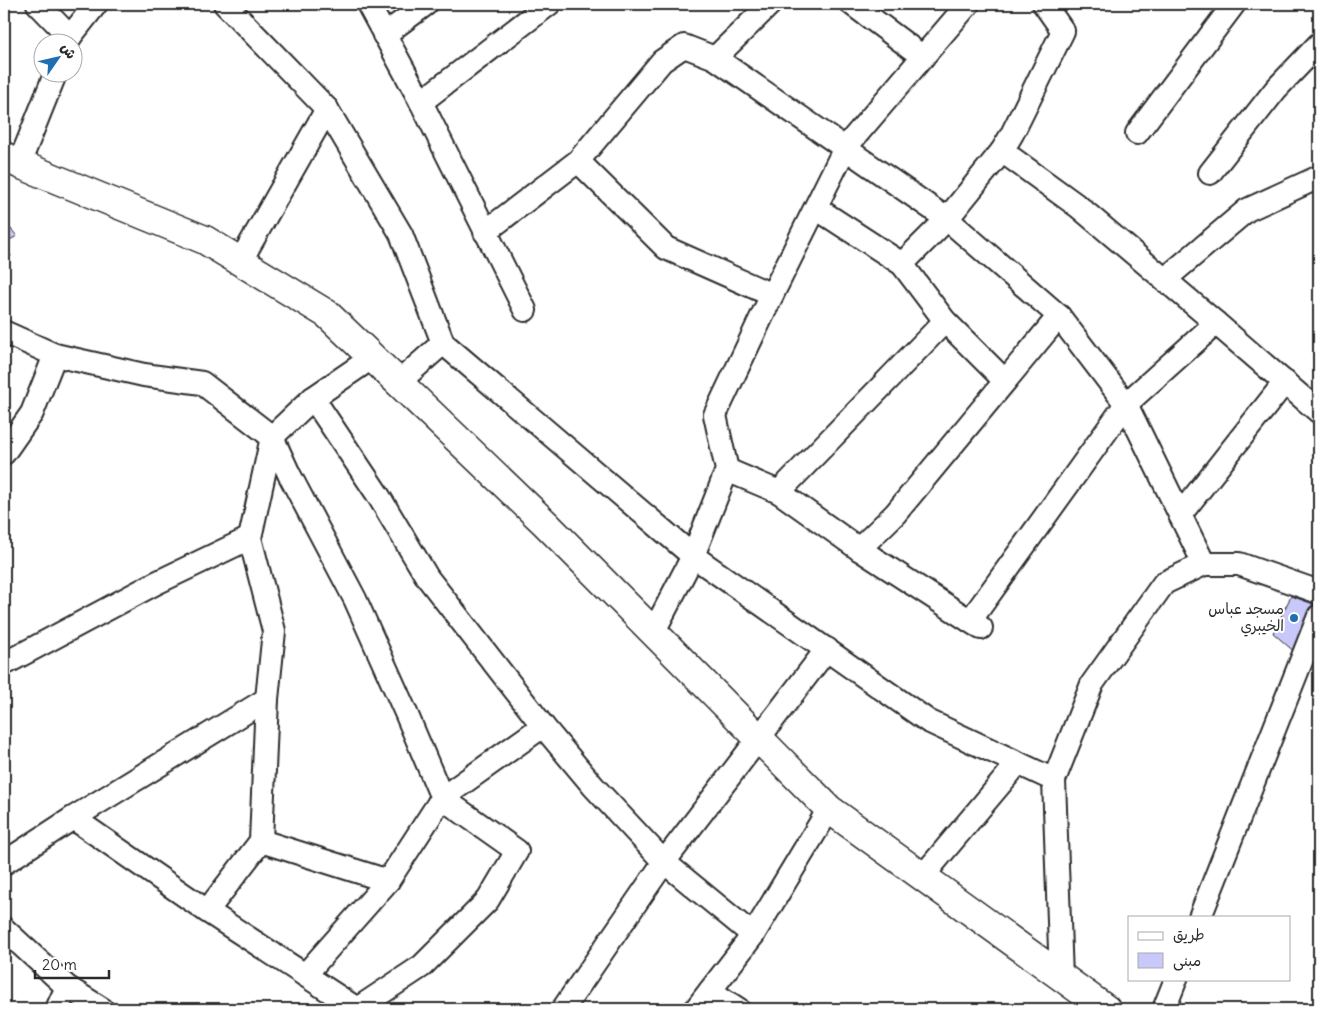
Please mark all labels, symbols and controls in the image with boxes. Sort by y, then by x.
north arrow [32,32,82,82]
text: ش [57,39,81,62]
place label: مسجد عباس الخيبري [1208,599,1284,637]
marker: مسجد عباس الخيبري [1288,612,1300,624]
legend [1128,916,1290,980]
text: طريق [1173,925,1205,944]
scale bar [35,948,109,980]
text: مبنى [1173,951,1201,971]
text: 20 m [42,955,77,974]

